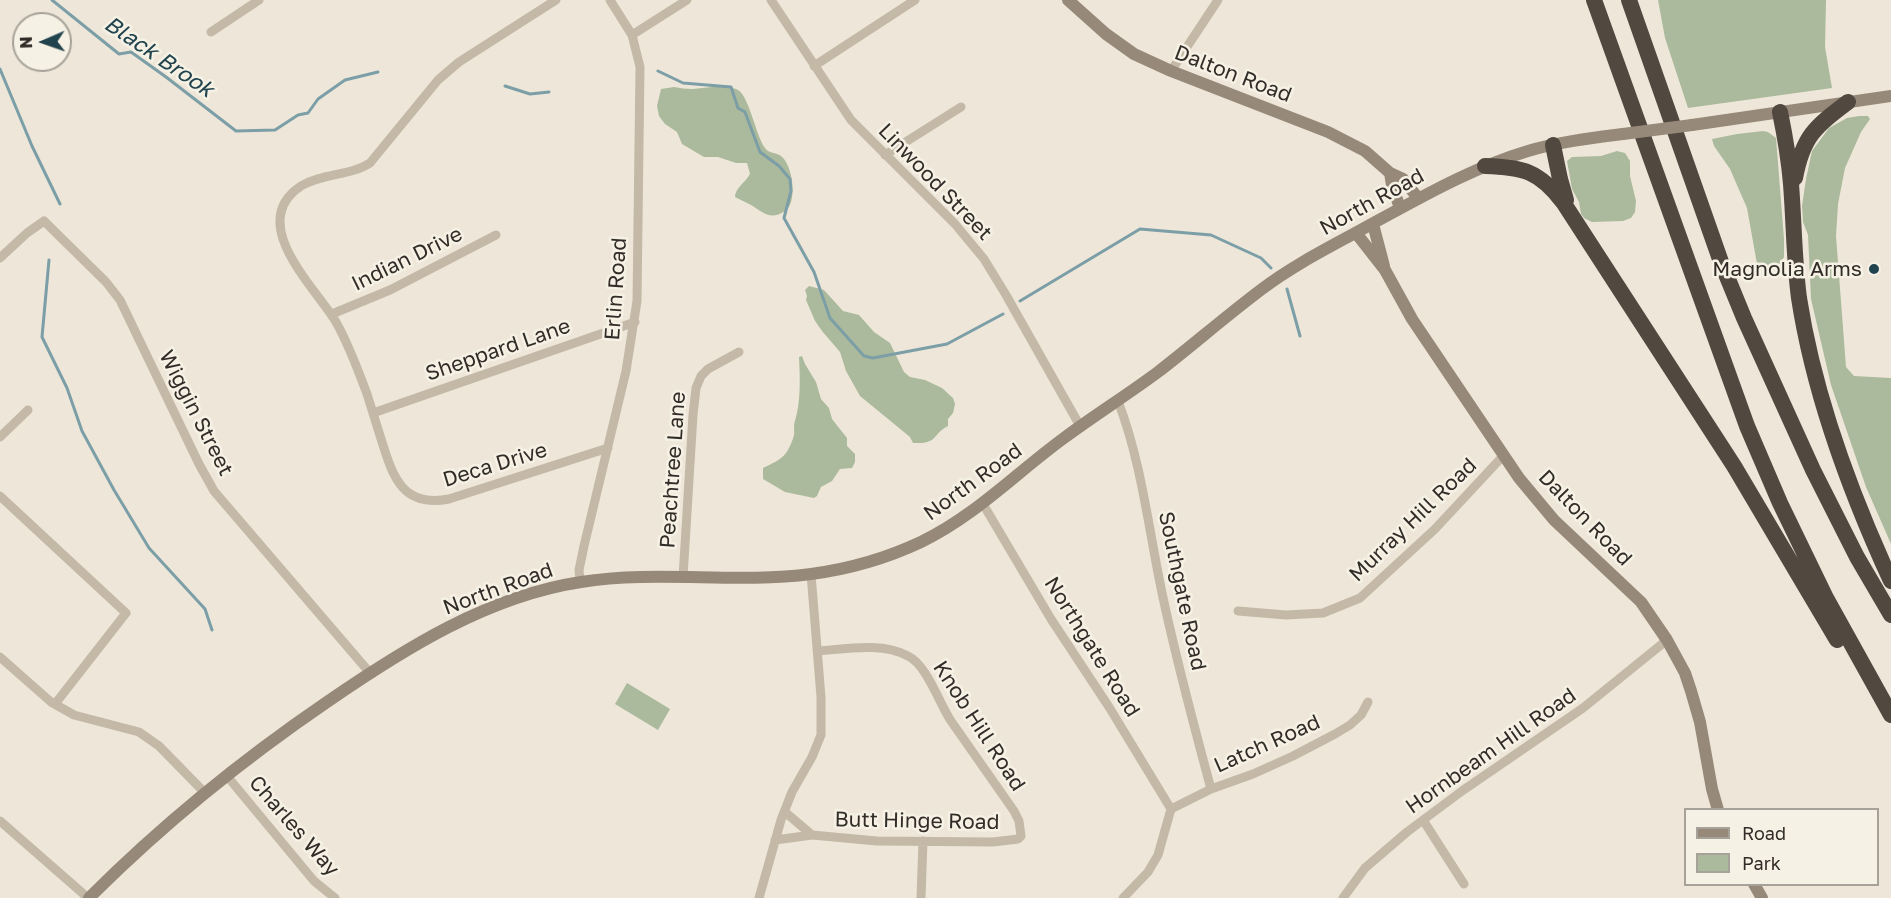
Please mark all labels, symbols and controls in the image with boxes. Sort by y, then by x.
water label: Black Brook [99,11,219,103]
north arrow [12,12,72,72]
text: N [16,36,36,49]
street label: Dalton Road [1171,40,1295,108]
street label: Linwood Street [873,118,997,246]
street label: North Road [1316,163,1428,241]
street label: Indian Drive [347,221,467,297]
street label: Erlin Road [600,237,632,341]
place label: Magnolia Arms [1712,256,1862,282]
marker: Magnolia Arms [1867,262,1881,276]
street label: Sheppard Lane [422,313,574,387]
street label: Wiggin Street [154,346,238,480]
street label: Peachtree Lane [655,391,691,549]
street label: Deca Drive [440,437,550,493]
street label: North Road [919,438,1027,526]
street label: Murray Hill Road [1344,453,1482,587]
street label: Dalton Road [1533,465,1637,571]
street label: Southgate Road [1153,509,1211,673]
street label: North Road [440,557,556,621]
street label: Northgate Road [1039,572,1145,722]
street label: Knob Hill Road [928,656,1030,796]
street label: Hornbeam Hill Road [1401,683,1581,819]
street label: Latch Road [1210,709,1324,779]
street label: Charles Way [244,771,344,881]
street label: Butt Hinge Road [834,807,1000,835]
legend [1684,808,1879,886]
text: Road [1742,822,1786,844]
text: Park [1742,852,1781,874]

